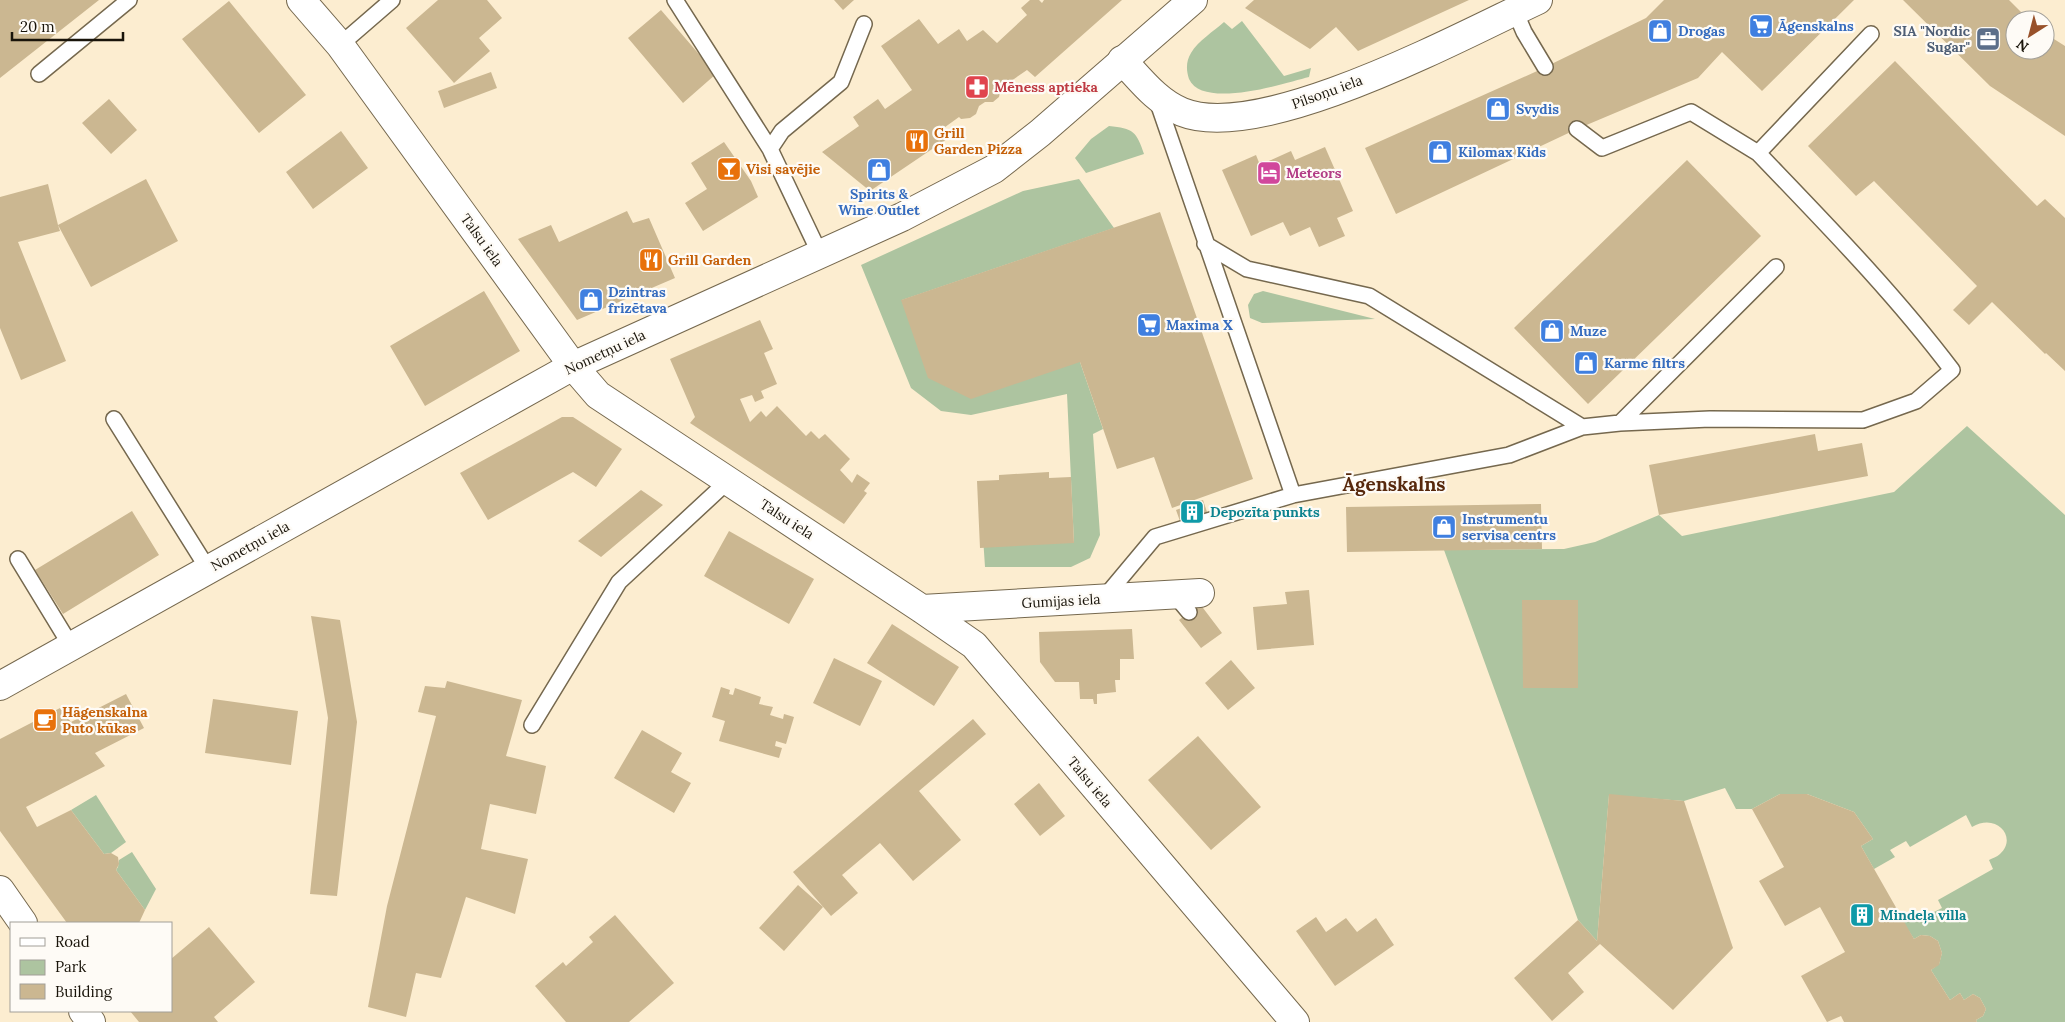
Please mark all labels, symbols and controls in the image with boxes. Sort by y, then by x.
scale bar [12,10,124,42]
north arrow [2005,10,2055,60]
supermarket icon: Āgenskalns [1748,13,1774,39]
text: 20 m [20,17,55,36]
place label: Āgenskalns [1778,17,1854,35]
shop icon: Drogas [1647,18,1673,44]
place label: Drogas [1678,22,1725,40]
place label: SIA "Nordic Sugar" [1893,22,1971,56]
office icon: SIA "Nordic Sugar" [1975,26,2001,52]
text: N [2013,35,2032,56]
street label: Pilsoņu iela [1289,71,1365,113]
pharmacy icon: Mēness aptieka [964,74,990,100]
place label: Mēness aptieka [994,78,1098,96]
shop icon: Svydis [1485,96,1511,122]
place label: Svydis [1516,100,1559,118]
place label: Grill Garden Pizza [934,124,1023,158]
restaurant icon: Grill Garden Pizza [904,128,930,154]
shop icon: Kilomax Kids [1427,139,1453,165]
place label: Kilomax Kids [1458,143,1546,161]
bar icon: Visi savējie [716,156,742,182]
shop icon: Spirits & Wine Outlet [866,157,892,183]
place label: Visi savējie [746,160,821,178]
hotel icon: Meteors [1256,160,1282,186]
place label: Meteors [1286,164,1342,182]
place label: Spirits & Wine Outlet [838,185,920,219]
street label: Talsu iela [457,210,507,270]
restaurant icon: Grill Garden [638,247,664,273]
place label: Grill Garden [668,251,752,269]
place label: Dzintras frizētava [608,283,668,317]
shop icon: Dzintras frizētava [578,287,604,313]
supermarket icon: Maxima X [1136,312,1162,338]
place label: Maxima X [1166,316,1233,334]
shop icon: Muze [1539,318,1565,344]
place label: Muze [1570,322,1607,340]
street label: Nometņu iela [562,325,648,379]
shop icon: Karme filtrs [1573,350,1599,376]
place label: Karme filtrs [1604,354,1685,372]
district label: Āgenskalns [1342,472,1446,496]
street label: Talsu iela [757,495,817,543]
building icon: Depozīta punkts [1179,499,1205,525]
place label: Depozīta punkts [1210,503,1320,521]
place label: Instrumentu servisa centrs [1462,510,1556,544]
shop icon: Instrumentu servisa centrs [1431,514,1457,540]
street label: Nometņu iela [207,517,293,575]
street label: Gumijas iela [1021,590,1101,612]
place label: Hāgenskalna Puto kūkas [62,703,148,737]
cafe icon: Hāgenskalna Puto kūkas [32,707,58,733]
street label: Talsu iela [1064,753,1116,811]
building icon: Mindeļa villa [1849,902,1875,928]
place label: Mindeļa villa [1880,906,1967,924]
legend [10,922,172,1012]
text: Road [55,932,90,951]
text: Park [55,957,86,976]
text: Building [55,982,113,1001]

